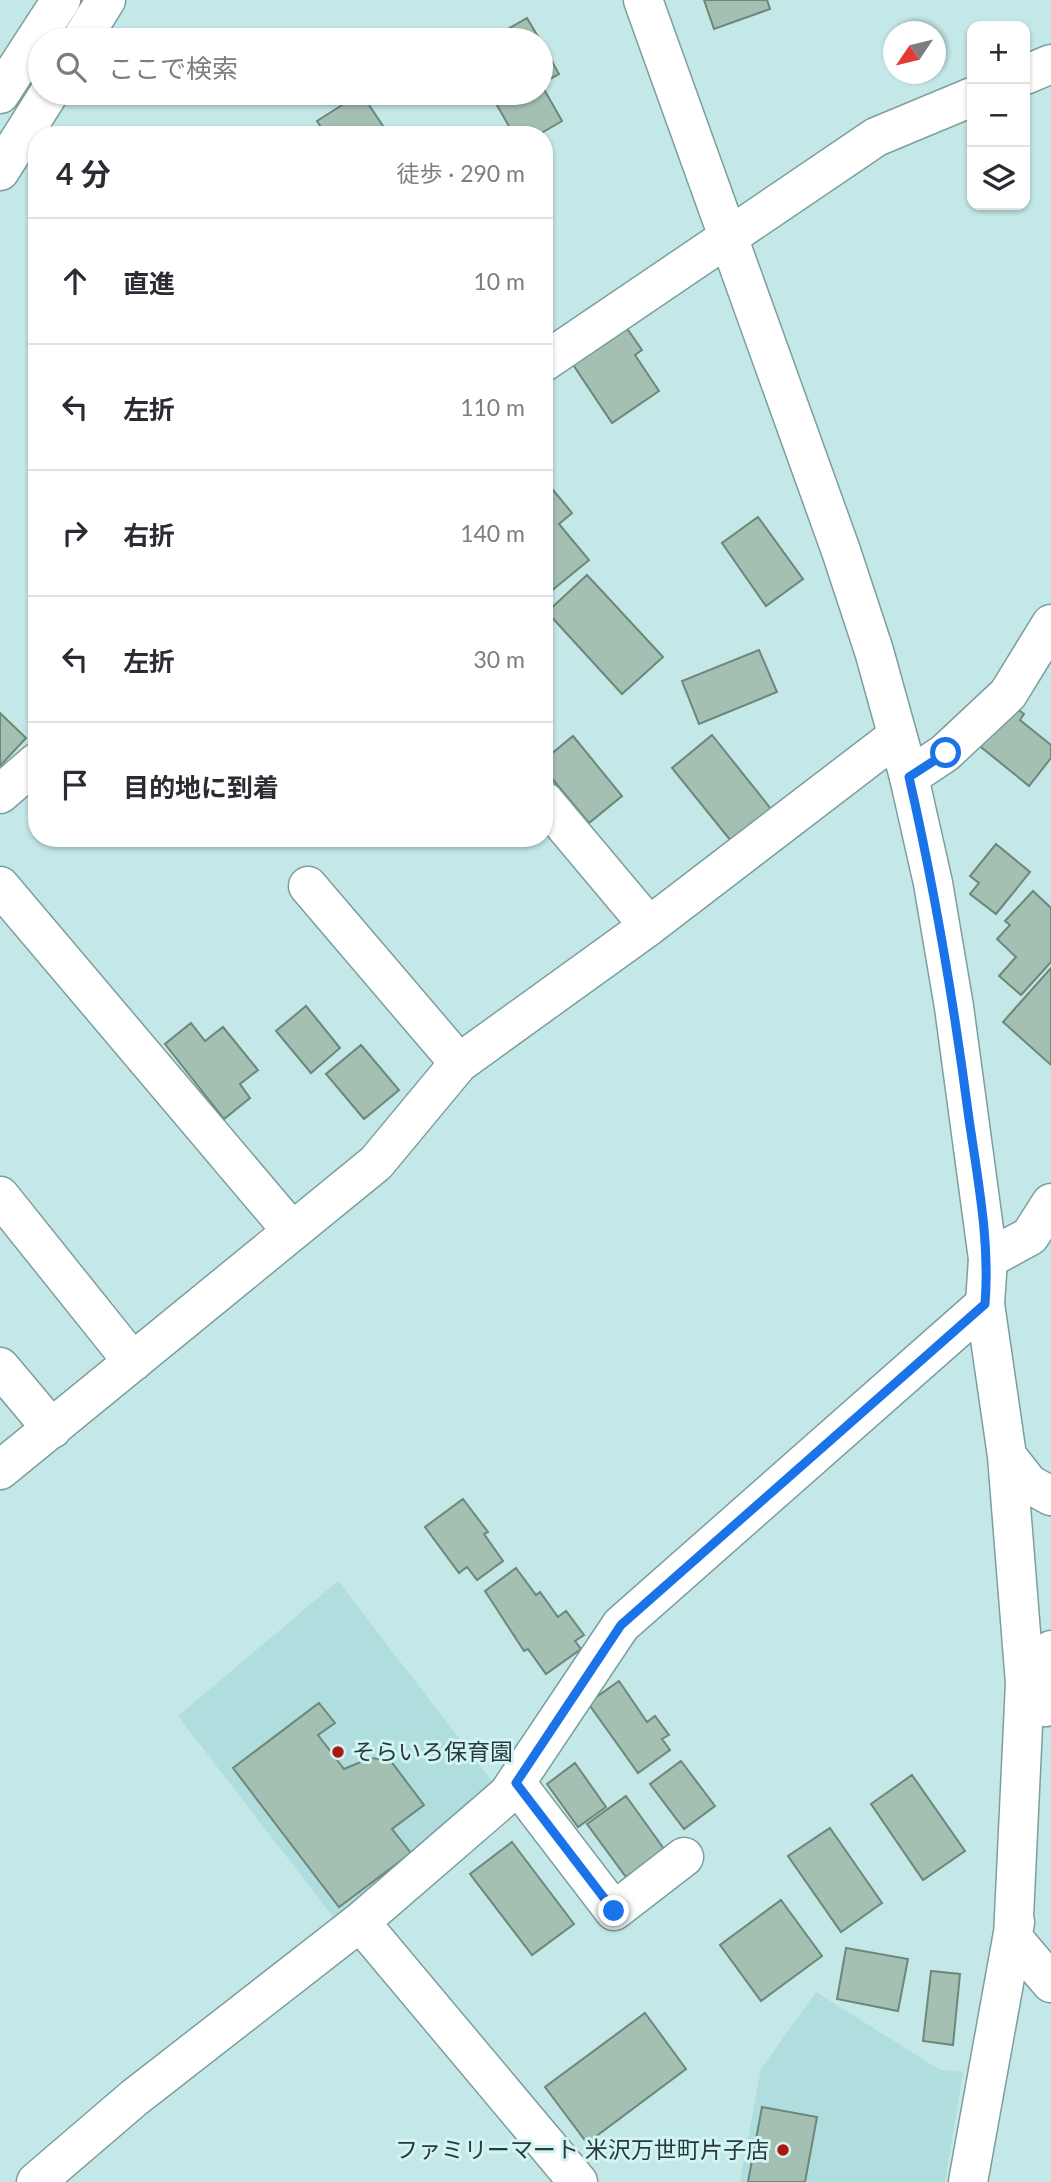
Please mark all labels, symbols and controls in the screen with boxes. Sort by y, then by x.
north arrow [883,21,946,84]
map controls [967,21,1030,210]
button: + [967,21,1030,84]
search box [28,28,553,105]
icon: search [52,48,90,86]
text: ここで検索 [108,52,238,84]
button: − [967,84,1030,147]
button: layers [967,147,1030,210]
text: 4 分 [56,155,111,191]
text: 徒歩 · 290 m [396,159,525,187]
icon: ahead [56,262,94,300]
text: 直進 [123,267,175,299]
text: 10 m [474,267,525,295]
icon: left [56,388,94,426]
text: 左折 [123,393,175,425]
text: 110 m [460,393,525,421]
icon: right [56,514,94,552]
text: 右折 [123,519,175,551]
text: 140 m [460,519,525,547]
icon: left [56,640,94,678]
text: 左折 [123,645,175,677]
text: 30 m [474,645,525,673]
route start [930,737,961,768]
icon: arrive [56,766,94,804]
text: 目的地に到着 [123,771,279,803]
place label: そらいろ保育園 [352,1737,513,1765]
marker: そらいろ保育園 [330,1744,346,1760]
route end [598,1895,629,1926]
place label: ファミリーマート 米沢万世町片子店 [395,2135,769,2163]
marker: ファミリーマート 米沢万世町片子店 [775,2142,791,2158]

